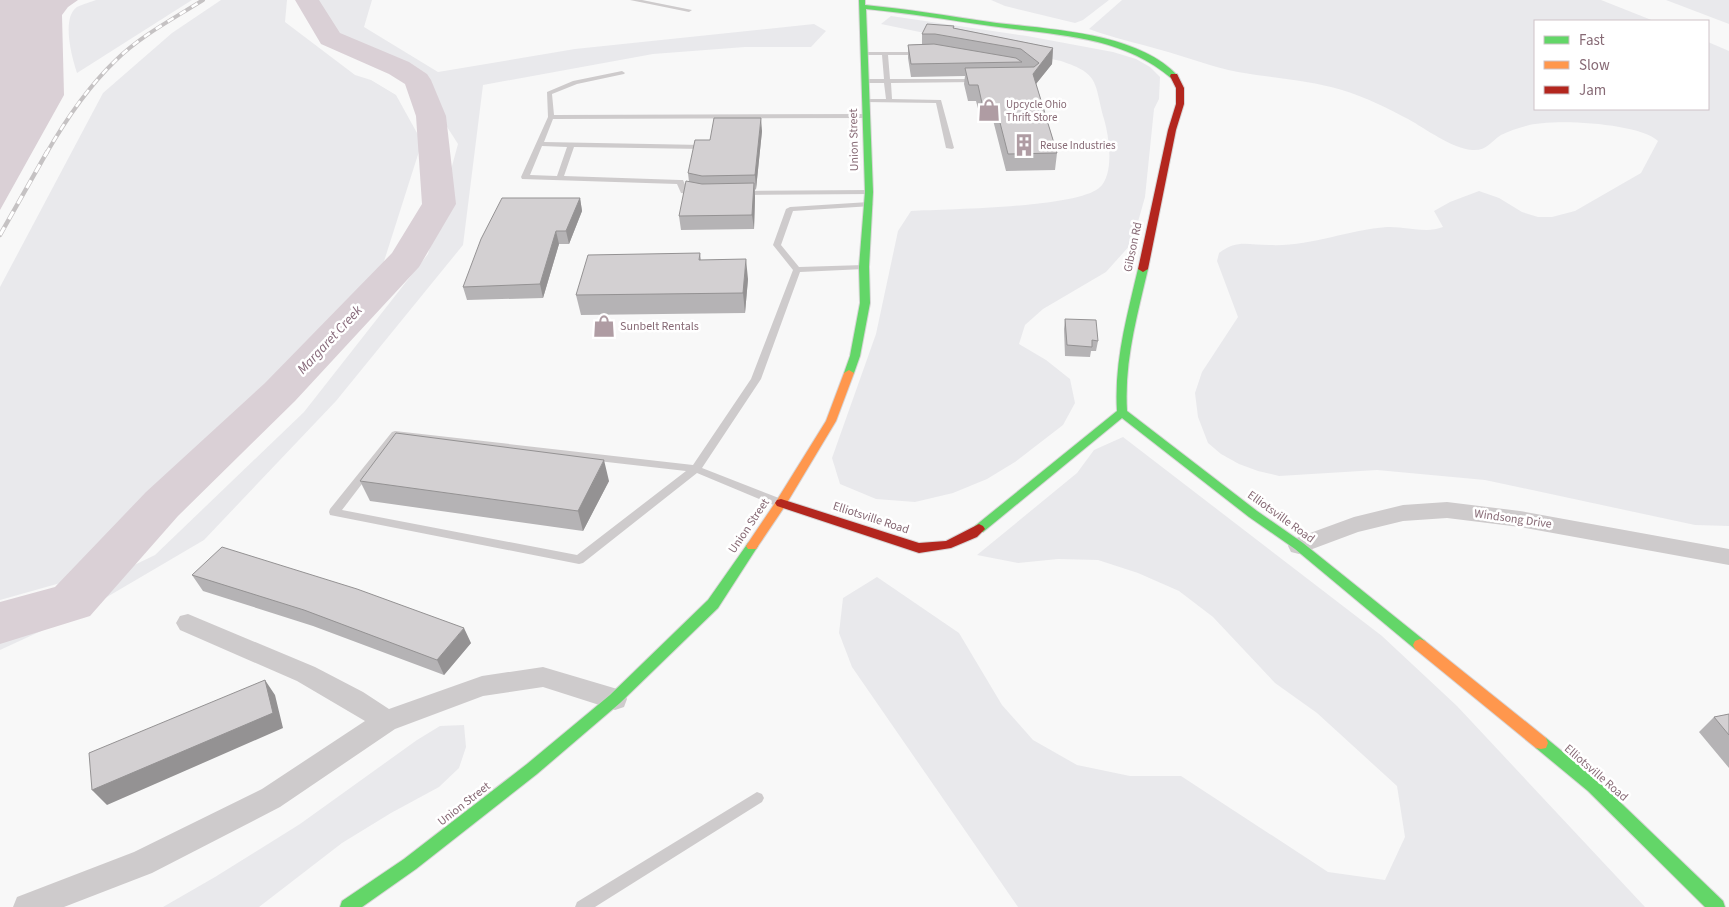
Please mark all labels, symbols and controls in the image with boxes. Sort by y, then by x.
legend [1534,20,1709,110]
text: Fast [1579,30,1605,51]
text: Slow [1579,55,1610,76]
text: Jam [1579,80,1606,101]
shop icon: Upcycle Ohio Thrift Store [976,97,1002,123]
place label: Upcycle Ohio Thrift Store [1006,97,1067,125]
street label: Union Street [845,108,863,172]
building icon: Reuse Industries [1011,132,1037,158]
place label: Reuse Industries [1040,138,1116,153]
street label: Gibson Rd [1119,220,1147,274]
water label: Margaret Creek [293,301,368,379]
shop icon: Sunbelt Rentals [591,313,617,339]
place label: Sunbelt Rentals [620,318,699,335]
street label: Elliotsville Road [1244,487,1318,547]
street label: Union Street [724,495,774,557]
street label: Elliotsville Road [831,498,911,538]
street label: Windsong Drive [1473,505,1553,533]
street label: Elliotsville Road [1560,741,1632,805]
street label: Union Street [434,778,494,830]

